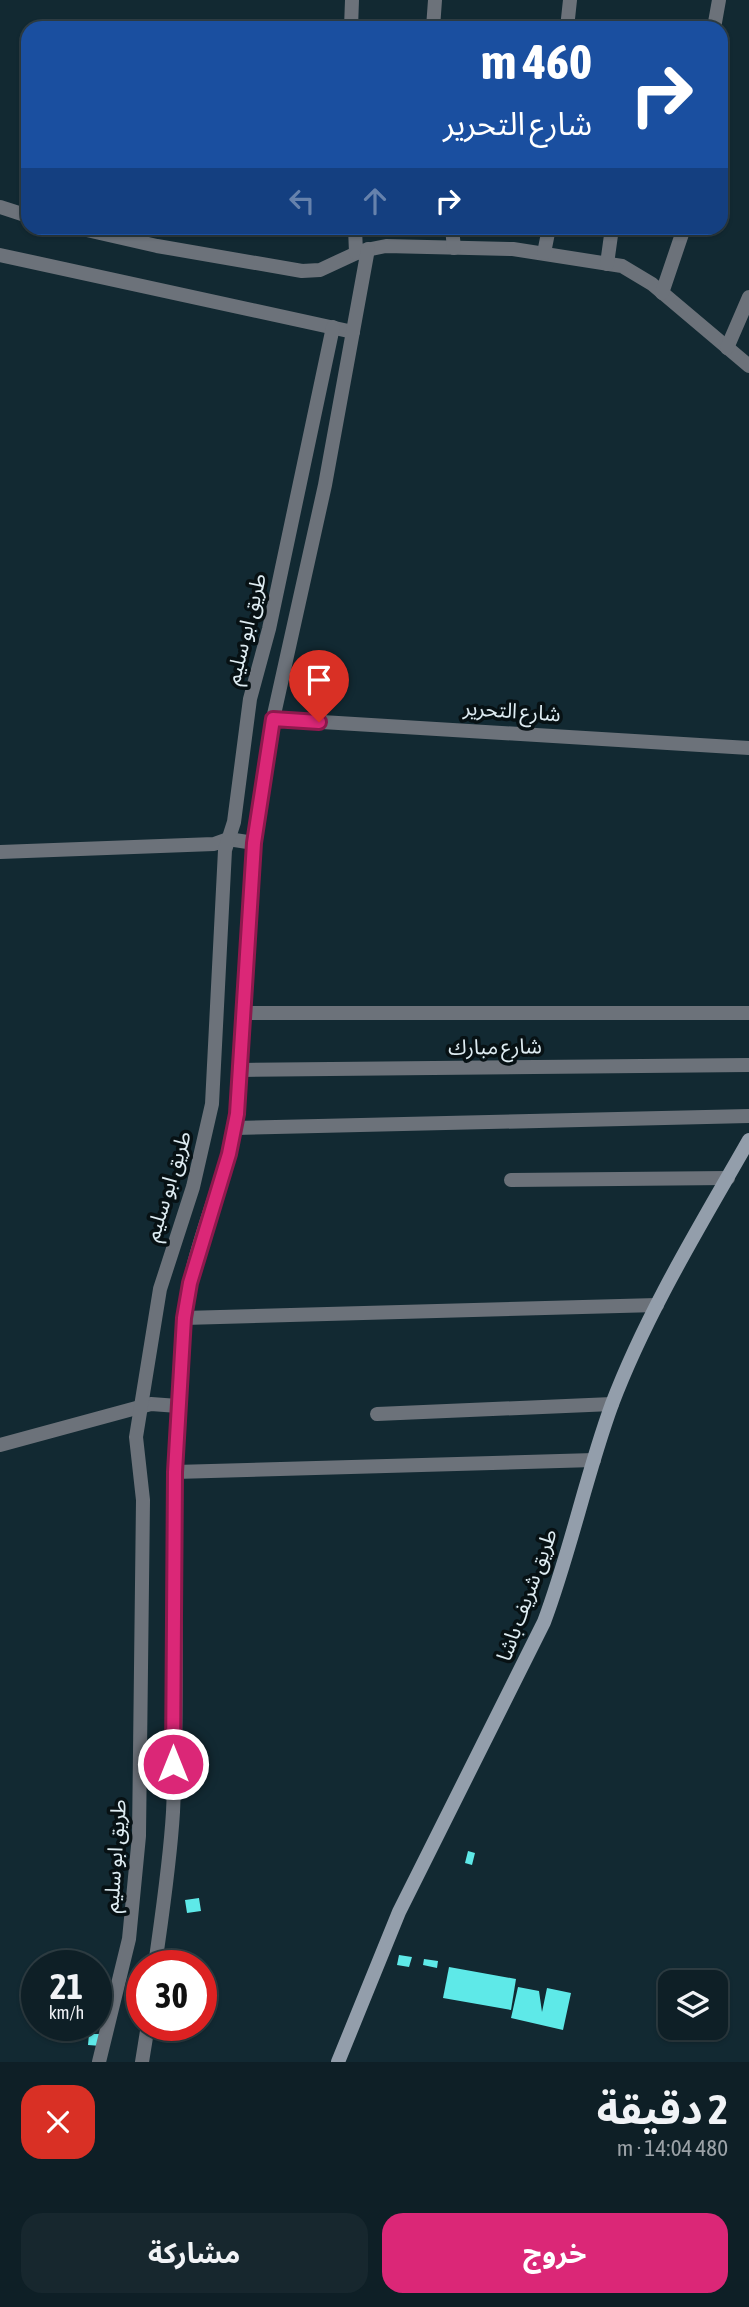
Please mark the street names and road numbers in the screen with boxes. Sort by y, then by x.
street label: طريق ابو سليم [220,571,274,688]
street label: شارع التحرير [461,695,562,729]
street label: شارع مبارك [448,1033,542,1063]
street label: طريق ابو سليم [139,1128,199,1245]
street label: طريق شريف باشا [491,1525,563,1665]
street label: طريق ابو سليم [98,1798,134,1914]

